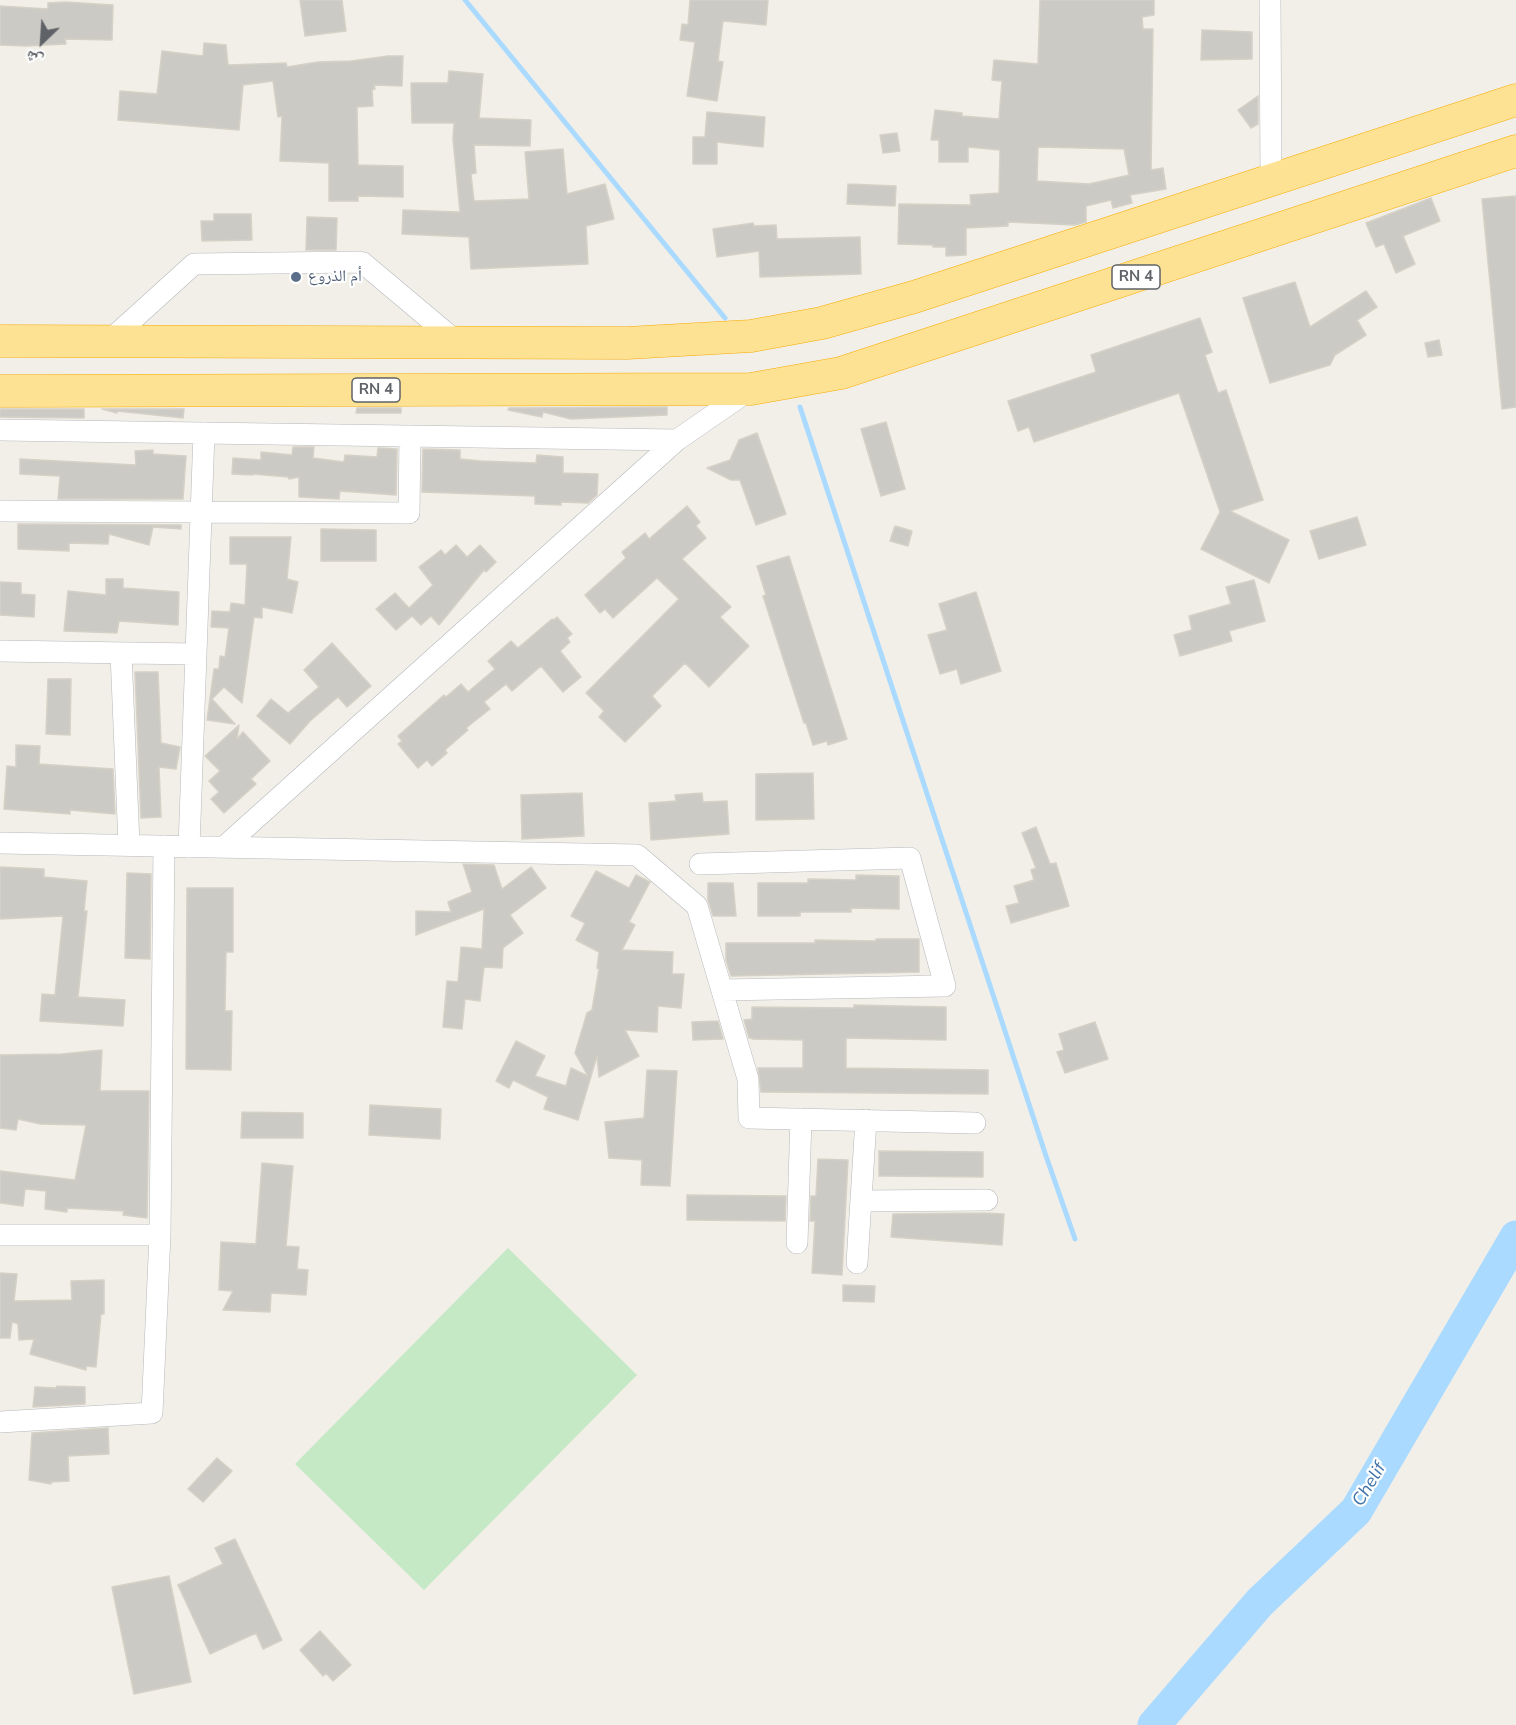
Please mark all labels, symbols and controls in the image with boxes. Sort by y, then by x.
north arrow [12,12,72,72]
text: ش [22,45,47,72]
road number: RN 4 [1112,265,1160,289]
place label: أم الذروع [308,267,362,287]
marker: أم الذروع [289,270,303,284]
road number: RN 4 [352,378,400,402]
water label: Chelif [1349,1459,1391,1511]

